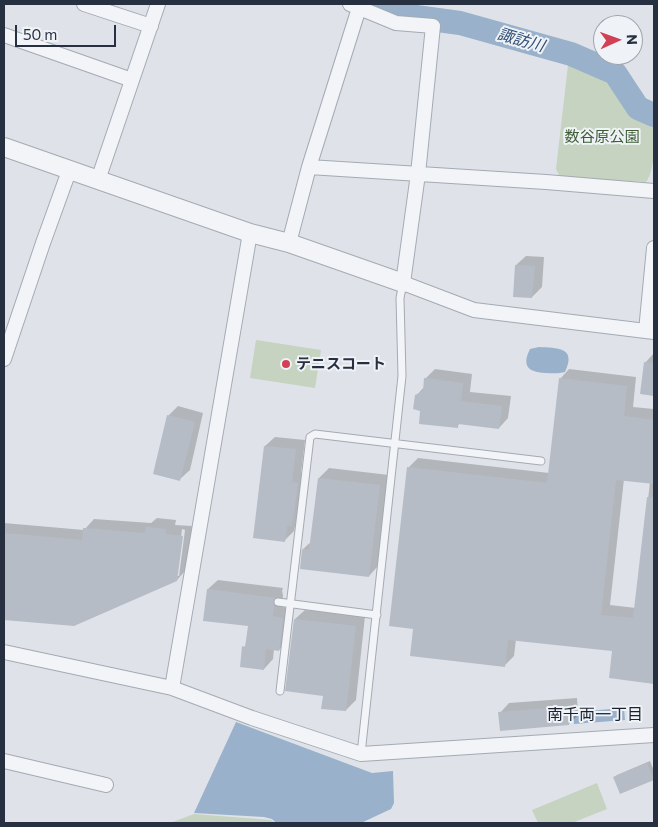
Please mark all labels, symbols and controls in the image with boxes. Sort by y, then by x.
scale bar [18,15,119,47]
north arrow [593,15,643,65]
water label: 諏訪川 [495,24,547,56]
text: 50 m [23,25,57,43]
text: N [624,34,641,45]
park label: 数谷原公園 [565,128,639,146]
place label: テニスコート [296,355,386,373]
marker: テニスコート [280,358,292,370]
district label: 南千両一丁目 [547,705,643,725]

